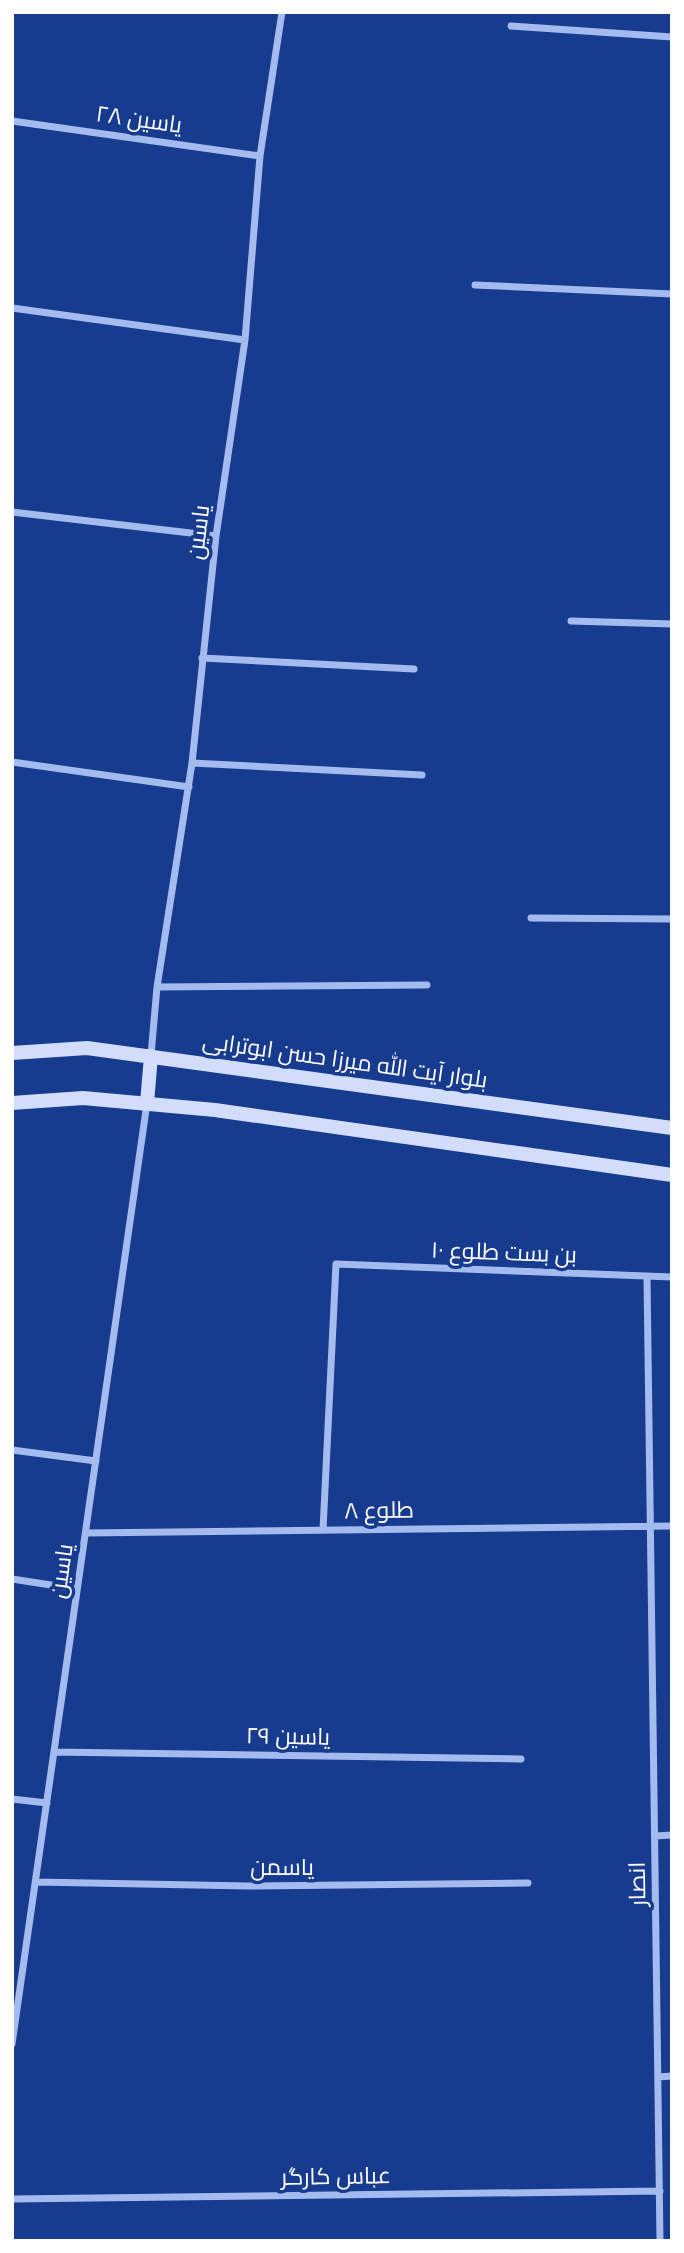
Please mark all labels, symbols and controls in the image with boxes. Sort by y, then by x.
street label: یاسین ۲۸ [94,99,184,139]
street label: یاسین [181,503,215,561]
street label: بلوار آیت الله میرزا حسن ابوترابی [201,1025,489,1094]
street label: بن بست طلوع ۱۰ [430,1235,578,1271]
street label: طلوع ۸ [344,1495,414,1527]
street label: یاسین [43,1542,79,1600]
street label: یاسین ۲۹ [246,1721,330,1751]
street label: یاسمن [250,1853,314,1881]
street label: انصار [623,1861,651,1909]
street label: عباس کارگر [279,2161,391,2191]

